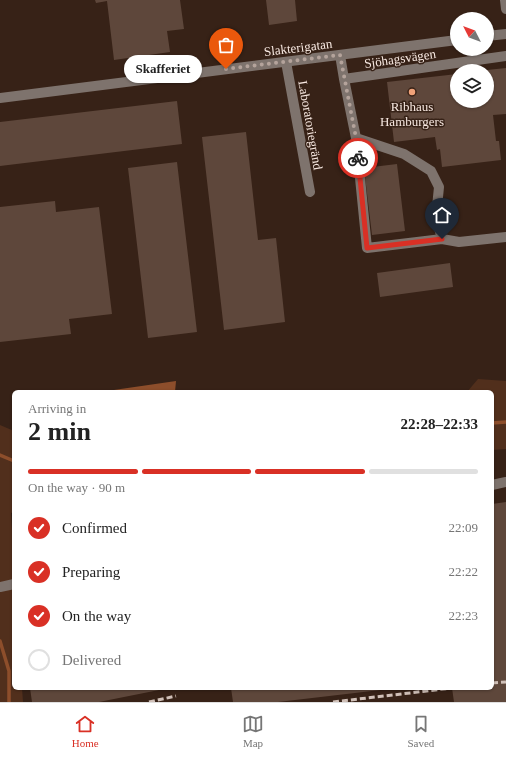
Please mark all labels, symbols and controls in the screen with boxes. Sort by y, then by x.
north arrow [450,12,494,56]
map controls [450,12,494,108]
pin [209,28,243,69]
icon: bag [215,34,237,56]
street label: Slakterigatan [263,36,334,59]
street label: Sjöhagsvägen [363,46,437,71]
callout: Skafferiet [124,55,202,83]
text: Skafferiet [136,61,190,76]
button: layers [450,64,494,108]
street label: Laboratoriegränd [295,79,326,171]
marker: Ribhaus Hamburgers [407,87,417,97]
place label: Ribhaus Hamburgers [380,99,444,129]
courier [338,138,378,178]
icon: bike [347,147,369,169]
pin [425,198,459,239]
icon: home [431,204,453,226]
text: Arriving in [28,401,86,416]
text: 22:28–22:33 [401,416,478,432]
text: 2 min [28,417,91,446]
text: On the way · 90 m [28,480,125,495]
icon: check [28,517,50,539]
text: Confirmed [62,520,127,536]
text: 22:09 [448,520,478,535]
icon: check [28,561,50,583]
text: Preparing [62,564,120,580]
text: 22:22 [448,564,478,579]
icon: check [28,605,50,627]
text: On the way [62,608,131,624]
text: 22:23 [448,608,478,623]
text: Delivered [62,652,121,668]
tab: Home [72,713,99,749]
tab: Map [242,713,264,749]
tab: Saved [407,713,434,749]

